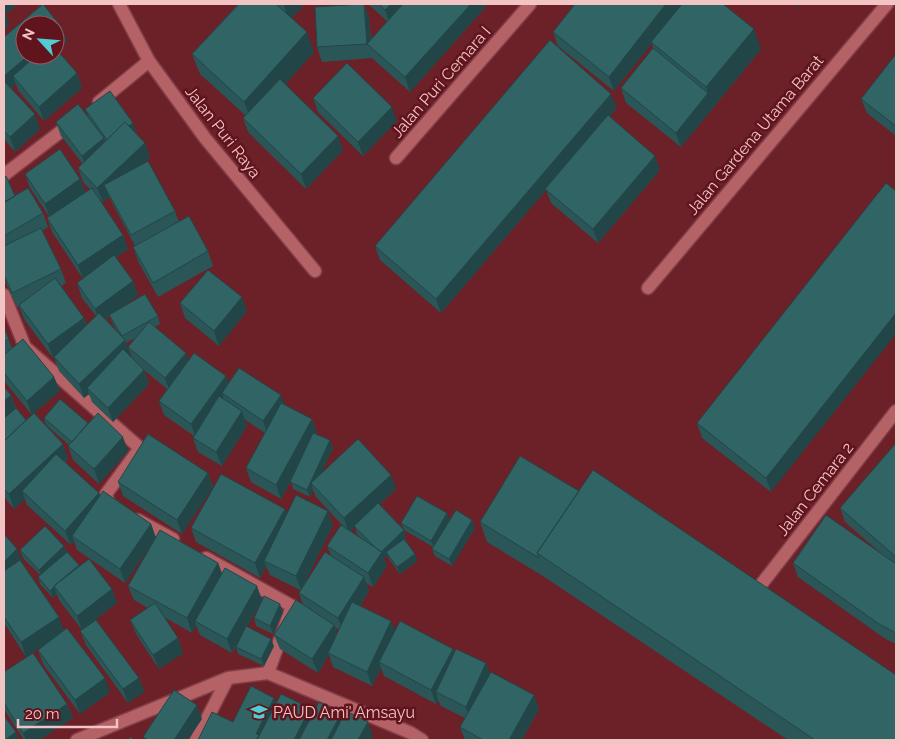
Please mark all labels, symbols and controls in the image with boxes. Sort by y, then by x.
north arrow [15,15,65,65]
street label: Jalan Puri Cemara I [387,22,495,142]
text: N [19,26,38,43]
street label: Jalan Gardena Utama Barat [683,51,828,219]
street label: Jalan Puri Raya [181,82,265,182]
street label: Jalan Cemara 2 [773,439,857,539]
scale bar [18,696,116,728]
school or university icon: PAUD Ami' Amsayu [249,702,269,722]
place label: PAUD Ami' Amsayu [273,703,415,722]
text: 20 m [25,705,60,723]

